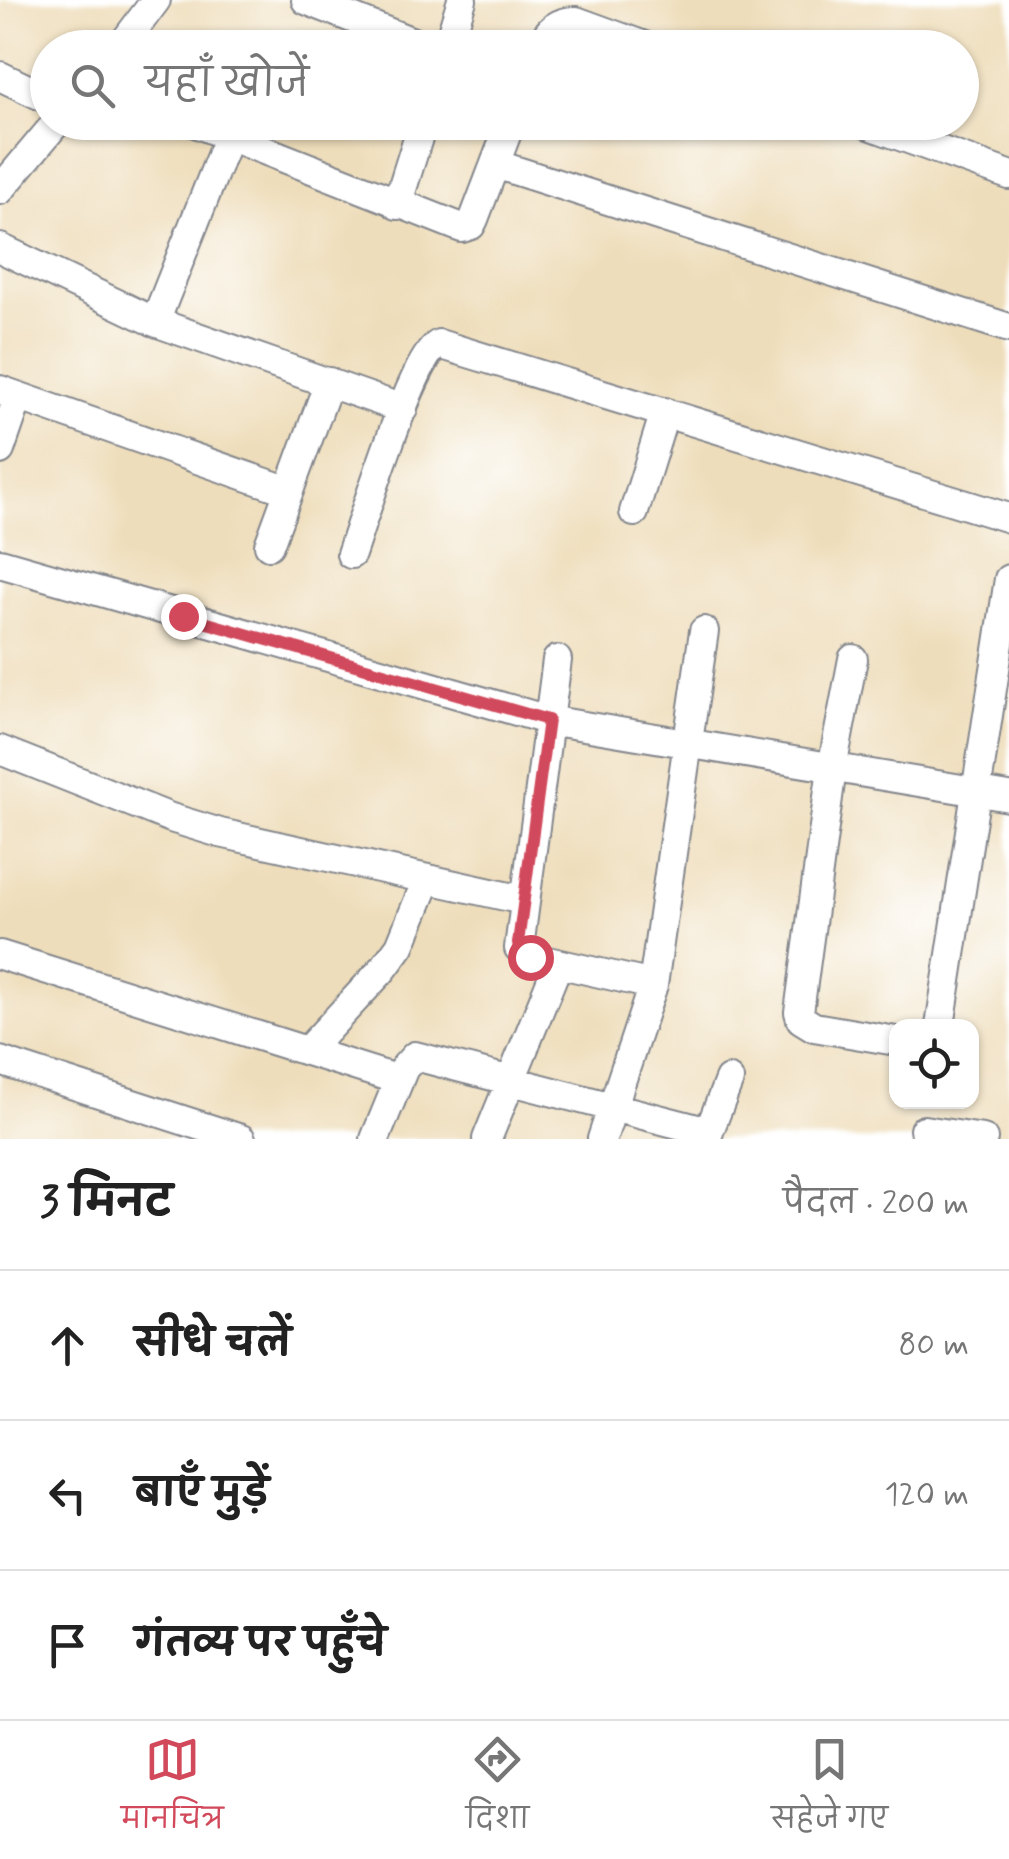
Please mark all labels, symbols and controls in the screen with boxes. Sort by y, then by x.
search box [30,30,979,140]
icon: search [65,58,120,113]
text: यहाँ खोजें [145,60,309,109]
route end [161,594,207,640]
route start [508,935,554,981]
map controls [889,1019,979,1109]
button: locate [889,1019,979,1109]
text: 3 मिनट [40,1176,172,1231]
text: पैदल · 200 m [783,1183,969,1225]
icon: ahead [40,1318,95,1373]
text: सीधे चलें [135,1320,291,1369]
text: 80 m [899,1324,969,1366]
icon: left [40,1468,95,1523]
text: बाएँ मुड़ें [135,1470,269,1519]
text: 120 m [884,1474,969,1516]
icon: arrive [40,1618,95,1673]
text: गंतव्य पर पहुँचे [135,1620,387,1669]
tab: मानचित्र [121,1732,224,1849]
tab: दिशा [466,1732,529,1849]
tab: सहेजे गए [771,1732,888,1849]

